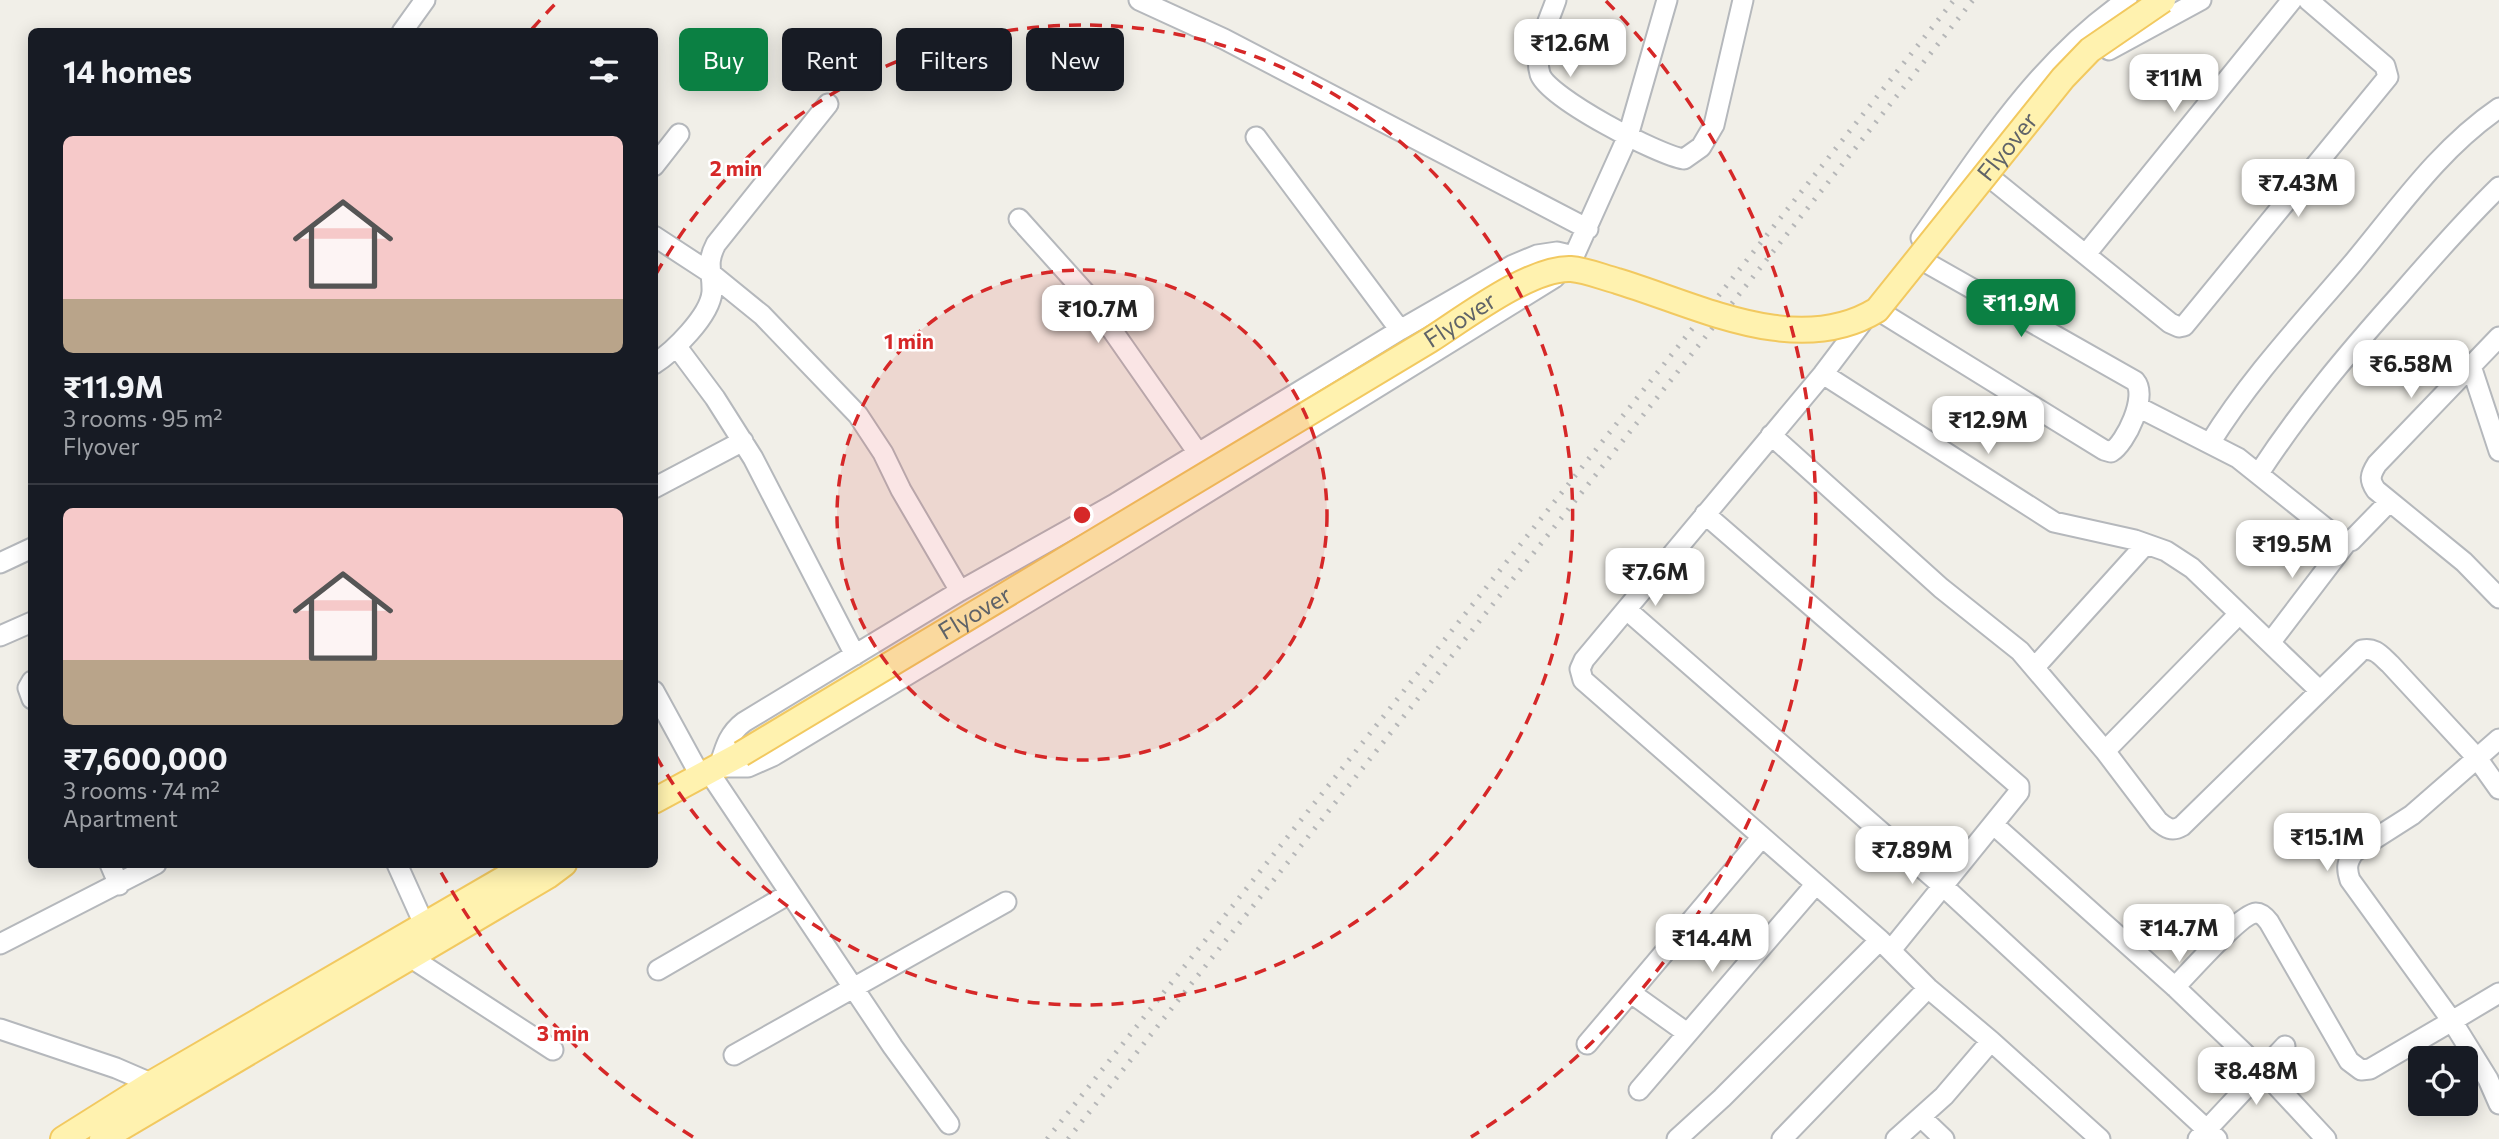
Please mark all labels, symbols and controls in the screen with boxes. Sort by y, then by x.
pin: ₹12.6M [1513,20,1627,79]
chip: Buy [679,28,768,91]
chip: Rent [782,28,882,91]
chip: Filters [896,28,1012,91]
chip: New [1026,28,1124,91]
text: ₹12.6M [1530,28,1610,56]
icon: filters [585,51,623,89]
text: 14 homes [63,52,192,89]
pin: ₹11M [2133,54,2215,114]
text: ₹11M [2145,63,2203,91]
street label: Flyover [1970,105,2043,186]
text: 2 min [710,155,762,180]
pin: ₹7.43M [2241,160,2355,219]
text: ₹7.43M [2258,168,2338,196]
icon: home [280,181,406,307]
pin: ₹11.9M [1964,280,2078,339]
street label: Flyover [1418,284,1501,353]
pin: ₹10.7M [1041,286,1155,345]
text: ₹11.9M [1982,288,2060,316]
text: ₹10.7M [1058,294,1138,322]
text: 1 min [884,328,934,353]
pin: ₹6.58M [2354,340,2468,400]
text: ₹6.58M [2369,349,2453,377]
text: ₹11.9M [63,367,164,404]
pin: ₹12.9M [1931,396,2045,456]
text: 3 rooms · 95 m² [63,404,222,432]
text: ₹12.9M [1948,405,2028,433]
text: Flyover [63,432,140,460]
centre of rings [1070,503,1094,527]
pin: ₹19.5M [2235,520,2349,580]
text: ₹19.5M [2252,529,2332,557]
pin: ₹7.6M [1606,548,1704,608]
icon: home [280,553,406,679]
text: ₹7.6M [1621,557,1689,585]
street label: Flyover [932,579,1016,645]
text: ₹7,600,000 [63,739,228,776]
text: 3 rooms · 74 m² [63,776,220,804]
text: Apartment [63,804,178,832]
pin: ₹15.1M [2270,814,2384,873]
text: ₹15.1M [2290,822,2364,850]
pin: ₹7.89M [1855,826,1969,886]
text: ₹7.89M [1871,835,1953,863]
pin: ₹14.7M [2122,904,2236,964]
text: ₹14.7M [2139,913,2219,941]
pin: ₹14.4M [1655,914,1769,974]
text: ₹14.4M [1672,923,1752,951]
text: 3 min [537,1020,589,1045]
map controls [2408,1046,2478,1116]
button: locate [2408,1046,2478,1116]
pin: ₹8.48M [2199,1048,2313,1107]
text: ₹8.48M [2214,1056,2298,1084]

